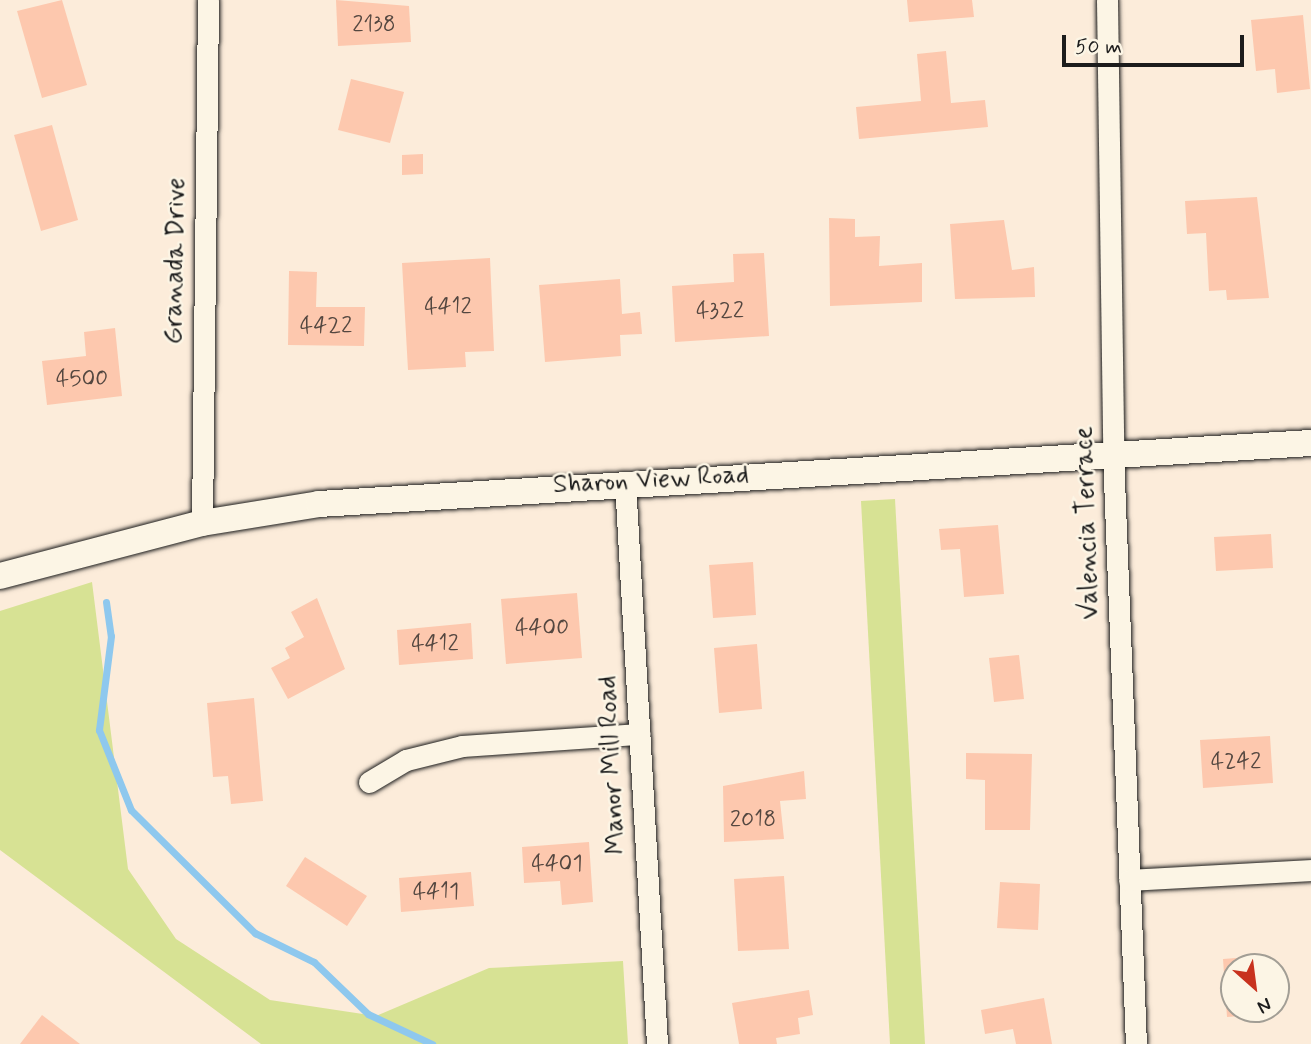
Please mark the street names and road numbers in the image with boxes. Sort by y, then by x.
street label: Granada Drive [159,178,193,344]
street label: Valencia Terrace [1069,429,1107,617]
street label: Sharon View Road [554,460,748,502]
street label: Manor Mill Road [593,675,633,855]

